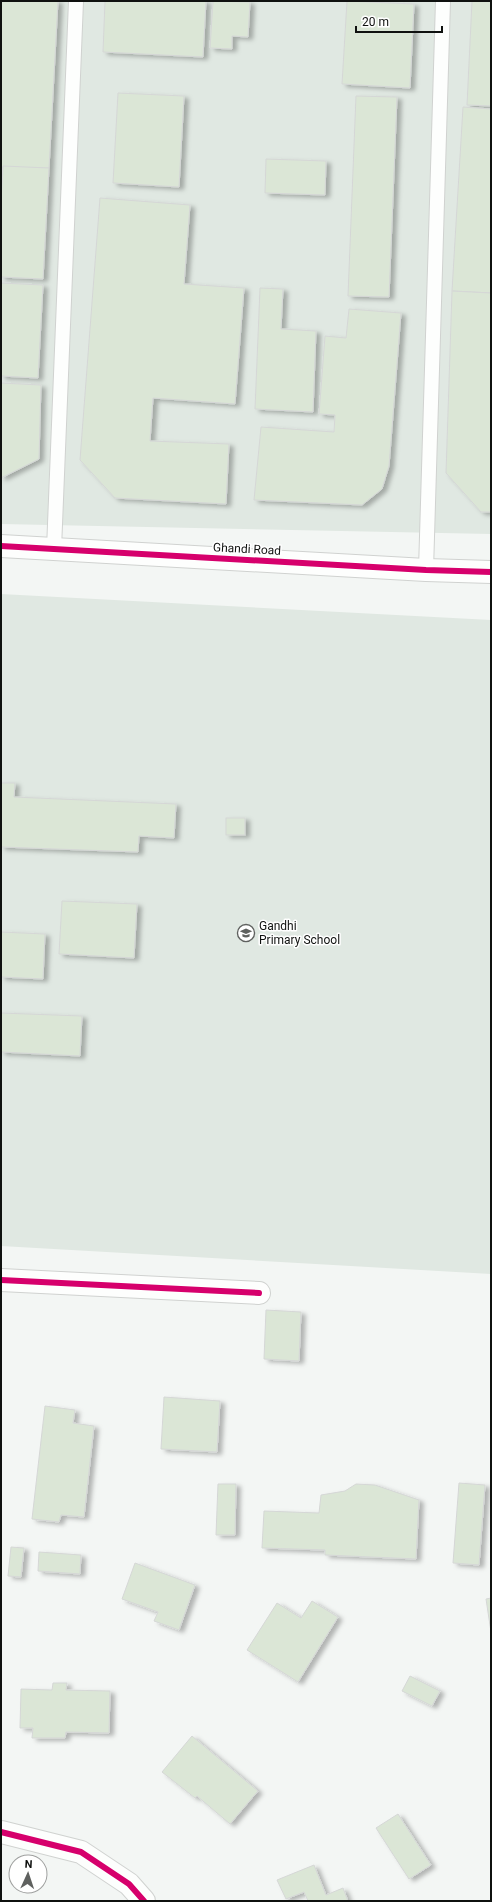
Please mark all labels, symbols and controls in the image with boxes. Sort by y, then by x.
scale bar [356,8,442,34]
text: 20 m [362,15,389,29]
street label: Ghandi Road [213,540,281,558]
place label: Gandhi Primary School [259,919,340,947]
school or university icon: Gandhi Primary School [236,923,256,943]
north arrow [8,1854,48,1894]
text: N [24,1858,33,1871]

